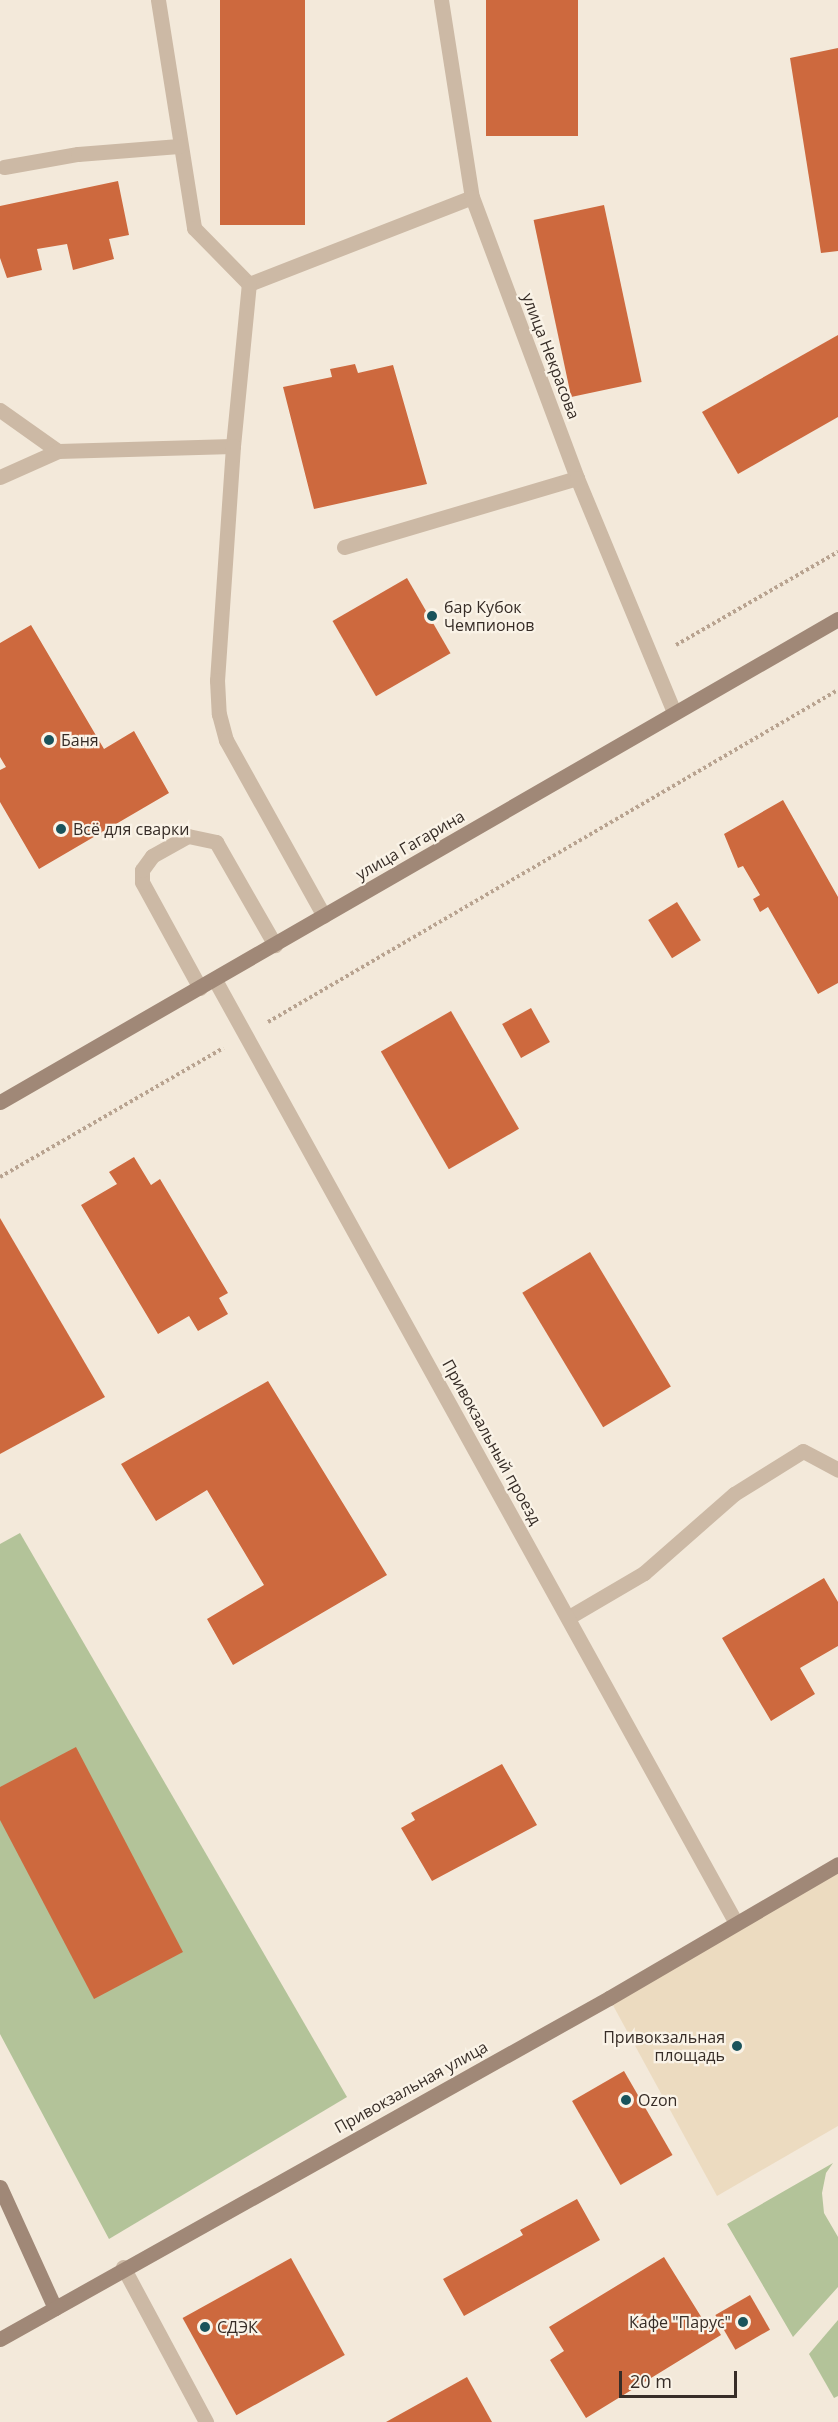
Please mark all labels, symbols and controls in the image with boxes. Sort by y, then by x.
street label: улица Некрасова [518,290,584,422]
place label: бар Кубок Чемпионов [444,597,534,635]
marker: бар Кубок Чемпионов [425,609,439,623]
place label: Баня [61,730,99,750]
marker: Баня [42,733,56,747]
street label: улица Гагарина [352,806,468,884]
place label: Всё для сварки [73,819,189,839]
marker: Всё для сварки [54,822,68,836]
street label: Привокзальный проезд [439,1356,545,1528]
place label: Привокзальная площадь [603,2027,725,2065]
street label: Привокзальная улица [331,2037,491,2137]
marker: Привокзальная площадь [730,2039,744,2053]
place label: Ozon [638,2090,677,2110]
marker: Ozon [619,2093,633,2107]
place label: Кафе "Парус" [629,2312,731,2332]
marker: Кафе "Парус" [736,2315,750,2329]
place label: СДЭК [217,2317,258,2337]
marker: СДЭК [198,2320,212,2334]
scale bar [622,2359,740,2397]
text: 20 m [630,2369,672,2393]

